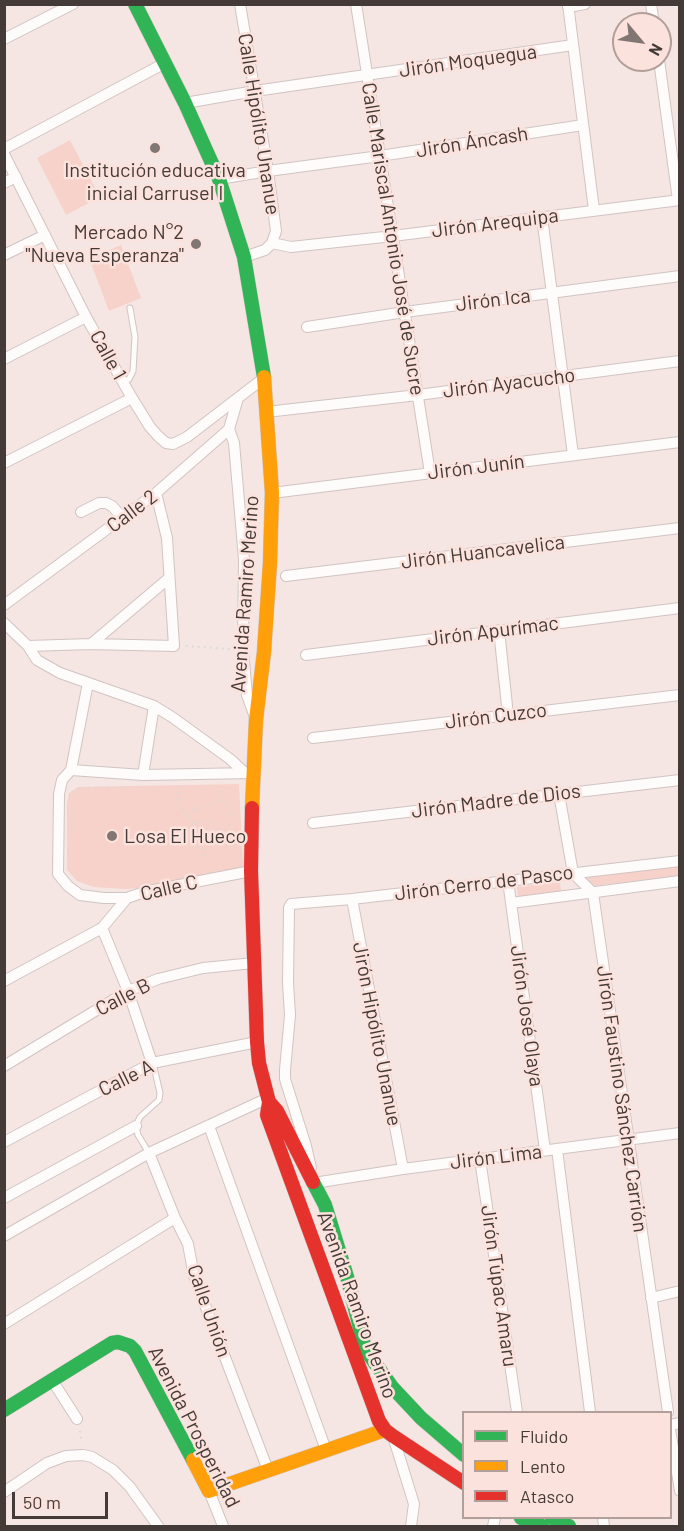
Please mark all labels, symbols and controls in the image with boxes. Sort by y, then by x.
north arrow [612,12,672,72]
street label: Calle Hipólito Unanue [233,31,285,217]
street label: Jirón Moquegua [398,39,538,83]
text: N [646,41,667,59]
street label: Calle Mariscal Antonio José de Sucre [356,81,430,397]
street label: Jirón Áncash [414,121,530,163]
marker: Institución educativa inicial Carrusel I [148,141,162,155]
place label: Institución educativa inicial Carrusel I [64,158,246,205]
street label: Jirón Arequipa [430,203,560,243]
place label: Mercado N°2 "Nueva Esperanza" [25,220,184,267]
marker: Mercado N°2 "Nueva Esperanza" [189,237,203,251]
street label: Jirón Ica [454,284,532,316]
street label: Calle 1 [85,326,131,384]
street label: Jirón Ayacucho [441,363,577,403]
street label: Jirón Junín [426,449,526,485]
street label: Calle 2 [102,484,162,538]
street label: Avenida Ramiro Merino [226,495,264,693]
street label: Jirón Huancavelica [400,530,566,574]
street label: Jirón Apurímac [426,611,560,651]
street label: Jirón Cuzco [444,698,548,734]
street label: Jirón Madre de Dios [410,779,582,823]
place label: Losa El Hueco [124,824,246,848]
marker: Losa El Hueco [105,829,119,843]
street label: Jirón Cerro de Pasco [393,860,575,906]
street label: Calle C [138,870,200,906]
street label: Jirón Hipólito Unanue [347,940,407,1128]
street label: Jirón José Olaya [505,944,549,1088]
street label: Jirón Faustino Sánchez Carrión [591,964,653,1234]
street label: Calle B [91,973,155,1021]
street label: Calle A [95,1054,157,1102]
street label: Jirón Lima [449,1139,543,1175]
street label: Jirón Túpac Amaru [476,1204,522,1368]
street label: Avenida Ramiro Merino [312,1208,402,1402]
street label: Calle Unión [182,1262,236,1360]
street label: Avenida Prosperidad [143,1342,245,1512]
legend [462,1411,672,1519]
text: Fluido [520,1425,568,1447]
text: Lento [520,1455,566,1477]
scale bar [15,1480,111,1518]
text: Atasco [520,1485,574,1507]
text: 50 m [23,1491,61,1513]

